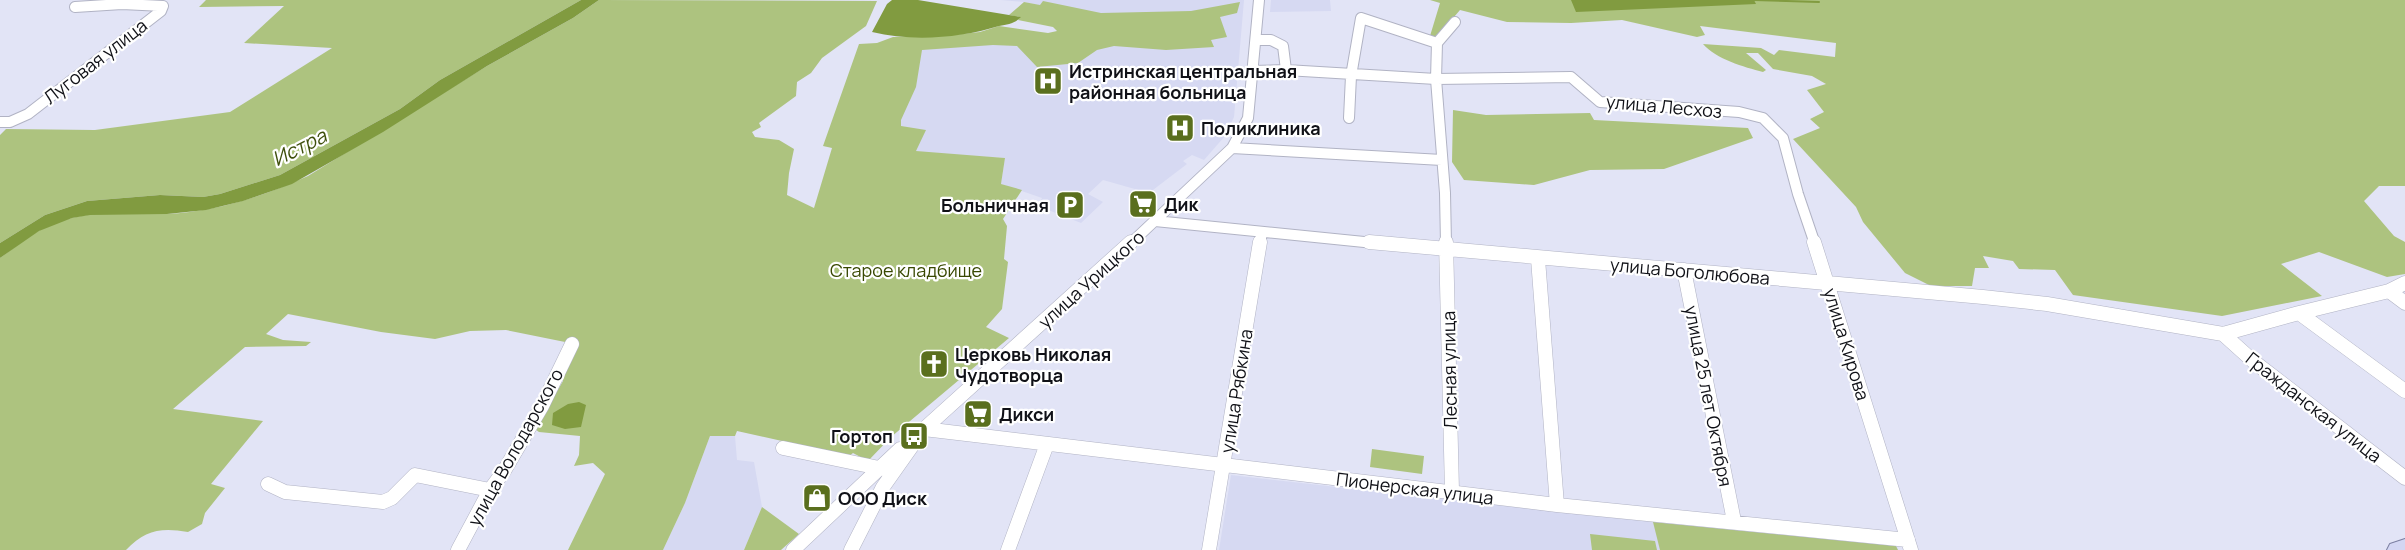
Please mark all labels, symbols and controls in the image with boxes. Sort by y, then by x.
street label: Луговая улица [38,13,152,109]
place label: Истринская центральная районная больница [1069,59,1297,104]
hospital icon: Истринская центральная районная больница [1032,65,1064,97]
street label: улица Лесхоз [1605,89,1723,123]
hospital icon: Поликлиника [1164,112,1196,144]
place label: Поликлиника [1201,116,1321,140]
water label: Истра [267,121,332,172]
supermarket icon: Дик [1127,188,1159,220]
parking icon: Больничная [1054,189,1086,221]
place label: Дик [1164,192,1199,216]
place label: Больничная [941,193,1049,217]
street label: улица Урицкого [1033,225,1149,333]
street label: улица Боголюбова [1609,252,1771,290]
park label: Старое кладбище [830,258,982,282]
street label: улица Кирова [1819,285,1875,403]
street label: улица 25 лет Октября [1680,303,1738,489]
street label: Лесная улица [1436,311,1462,429]
street label: улица Рябкина [1214,327,1258,455]
place label: Церковь Николая Чудотворца [955,342,1111,387]
street label: Гражданская улица [2241,346,2387,468]
church icon: Церковь Николая Чудотворца [918,348,950,380]
street label: улица Володарского [462,364,568,530]
supermarket icon: Дикси [962,398,994,430]
place label: Дикси [999,402,1054,426]
bus stop icon: Гортоп [898,420,930,452]
place label: Гортоп [831,424,893,448]
street label: Пионерская улица [1335,466,1495,510]
shop icon: ООО Диск [801,482,833,514]
place label: ООО Диск [838,486,928,510]

